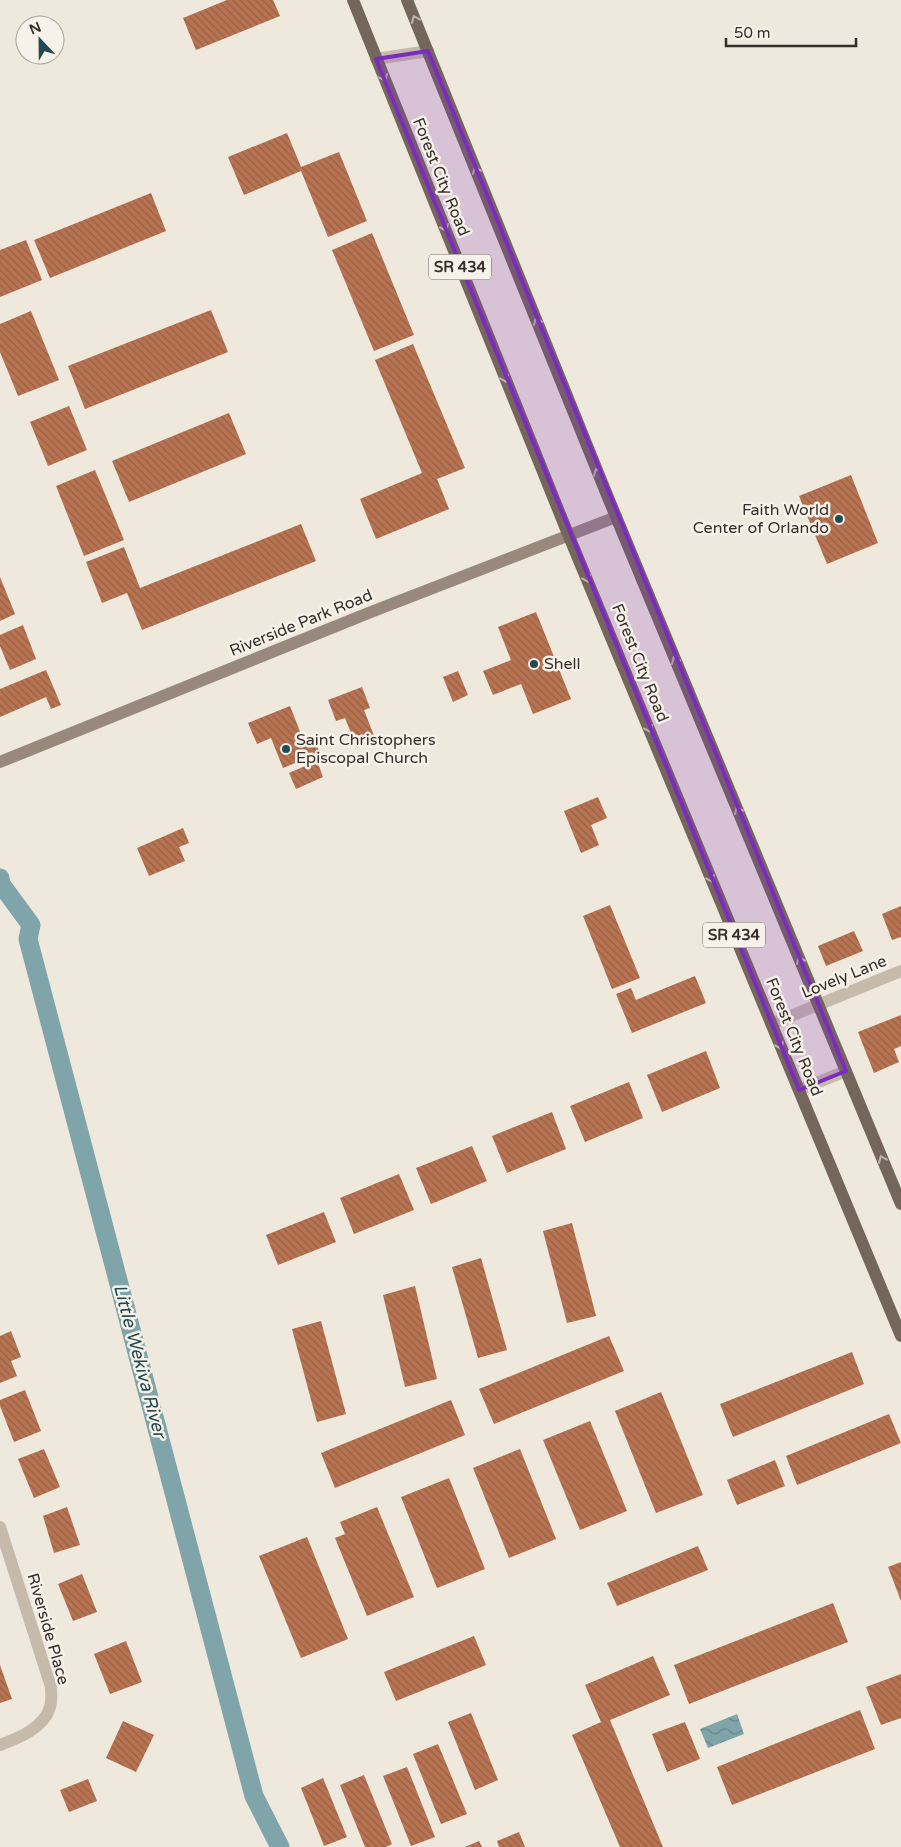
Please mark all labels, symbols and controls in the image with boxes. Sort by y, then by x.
north arrow [15,15,65,65]
one-way arrow [411,15,421,24]
scale bar [726,15,856,47]
text: N [27,18,44,38]
text: 50 m [734,24,771,42]
one-way arrow [378,73,388,82]
street label: Forest City Road [408,115,474,239]
one-way arrow [472,166,482,175]
one-way arrow [439,224,449,232]
road number: SR 434 [429,254,491,280]
one-way arrow [532,317,543,326]
one-way arrow [499,374,510,383]
one-way arrow [593,468,603,476]
place label: Faith World Center of Orlando [693,500,829,538]
marker: Faith World Center of Orlando [833,513,845,525]
one-way arrow [580,574,591,583]
street label: Riverside Park Road [227,585,375,661]
street label: Forest City Road [607,601,673,725]
place label: Shell [544,654,581,674]
one-way arrow [671,656,682,665]
marker: Shell [528,658,540,670]
one-way arrow [643,724,654,733]
place label: Saint Christophers Episcopal Church [296,730,436,768]
marker: Saint Christophers Episcopal Church [280,743,292,755]
one-way arrow [733,806,744,815]
one-way arrow [705,874,716,883]
road number: SR 434 [703,922,765,948]
street label: Lovely Lane [799,951,889,1003]
one-way arrow [795,956,806,965]
street label: Forest City Road [761,975,827,1099]
one-way arrow [775,1041,785,1049]
one-way arrow [878,1155,889,1164]
water label: Little Wekiva River [109,1282,172,1442]
street label: Riverside Place [23,1571,73,1687]

